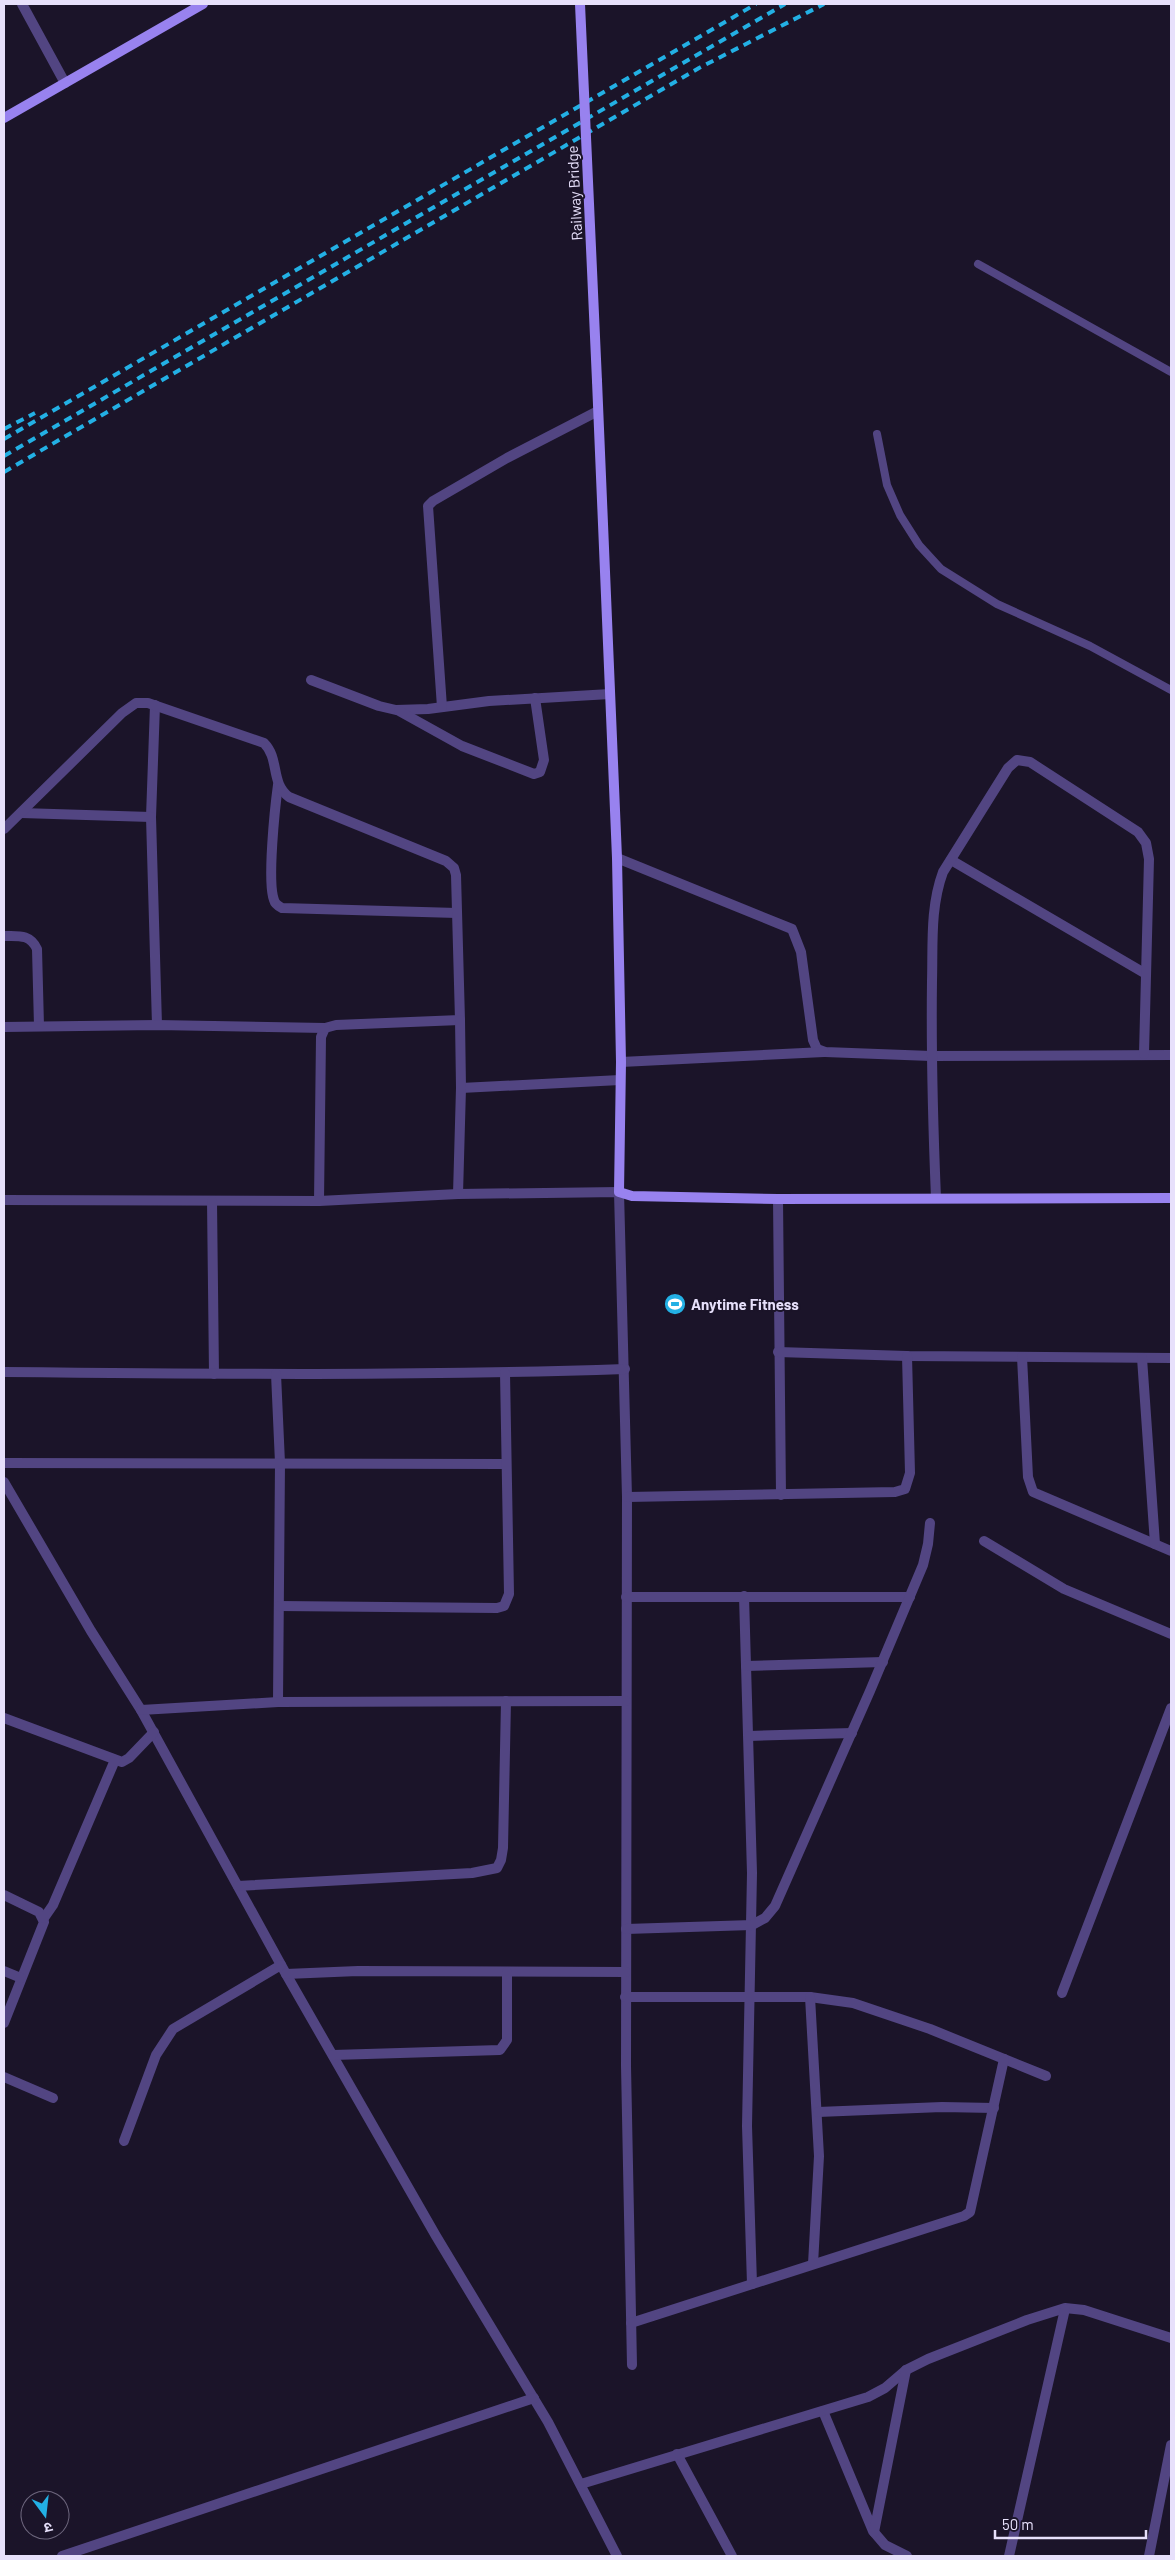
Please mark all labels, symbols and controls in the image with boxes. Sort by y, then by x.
street label: Railway Bridge [563,145,585,241]
sports icon: Anytime Fitness [663,1292,687,1316]
place label: Anytime Fitness [691,1295,799,1313]
north arrow [20,2490,70,2540]
scale bar [995,2508,1146,2540]
text: 50 m [1002,2515,1034,2533]
text: उ [42,2519,55,2538]

